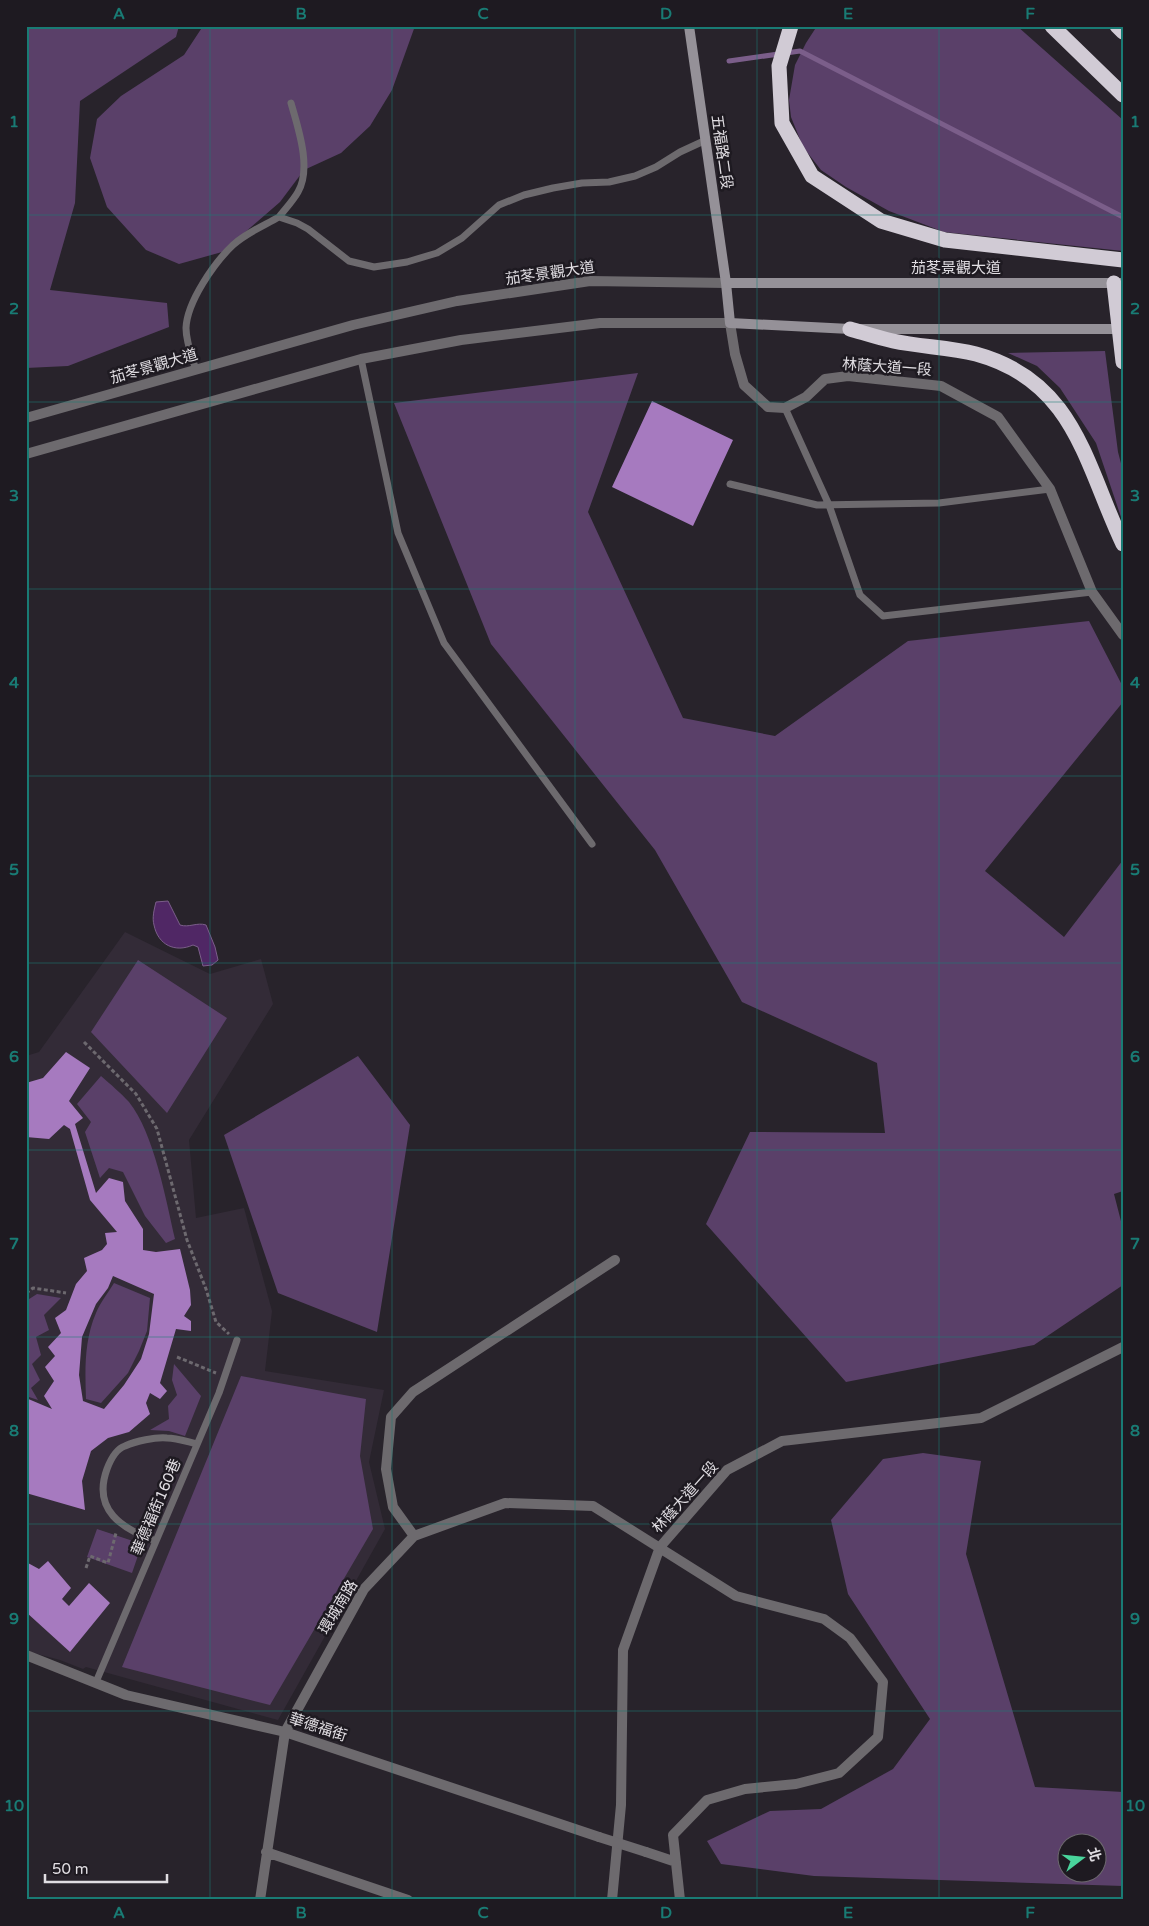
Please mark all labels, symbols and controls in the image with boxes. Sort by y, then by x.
text: A [113,4,125,24]
text: B [295,4,307,24]
text: C [477,4,489,24]
text: D [660,4,672,24]
text: E [843,4,853,24]
text: F [1025,4,1035,24]
text: 1 [9,112,19,132]
text: 1 [1130,112,1140,132]
street label: 五福路二段 [708,114,736,190]
street label: 茄苳景觀大道 [504,258,596,288]
street label: 茄苳景觀大道 [911,259,1001,277]
text: 2 [9,299,19,319]
text: 2 [1130,299,1140,319]
street label: 茄苳景觀大道 [108,345,200,387]
street label: 林蔭大道一段 [841,355,933,379]
text: 3 [9,486,19,506]
text: 3 [1130,486,1140,506]
text: 4 [9,673,19,693]
text: 4 [1130,673,1140,693]
text: 5 [9,860,19,880]
text: 5 [1130,860,1140,880]
text: 6 [9,1047,19,1067]
text: 6 [1130,1047,1140,1067]
text: 7 [9,1234,19,1254]
text: 7 [1130,1234,1140,1254]
text: 8 [9,1421,19,1441]
text: 8 [1130,1421,1140,1441]
street label: 華德福街160巷 [128,1456,184,1558]
street label: 林蔭大道一段 [648,1458,722,1536]
street label: 環城南路 [315,1577,361,1637]
text: 9 [9,1609,19,1629]
text: 9 [1130,1609,1140,1629]
street label: 華德福街 [287,1709,349,1745]
text: 10 [4,1796,24,1816]
text: 10 [1125,1796,1145,1816]
north arrow [1056,1834,1106,1884]
text: 北 [1084,1845,1104,1864]
scale bar [45,1851,168,1883]
text: 50 m [52,1860,89,1878]
text: A [113,1903,125,1923]
text: B [295,1903,307,1923]
text: C [477,1903,489,1923]
text: D [660,1903,672,1923]
text: E [843,1903,853,1923]
text: F [1025,1903,1035,1923]

